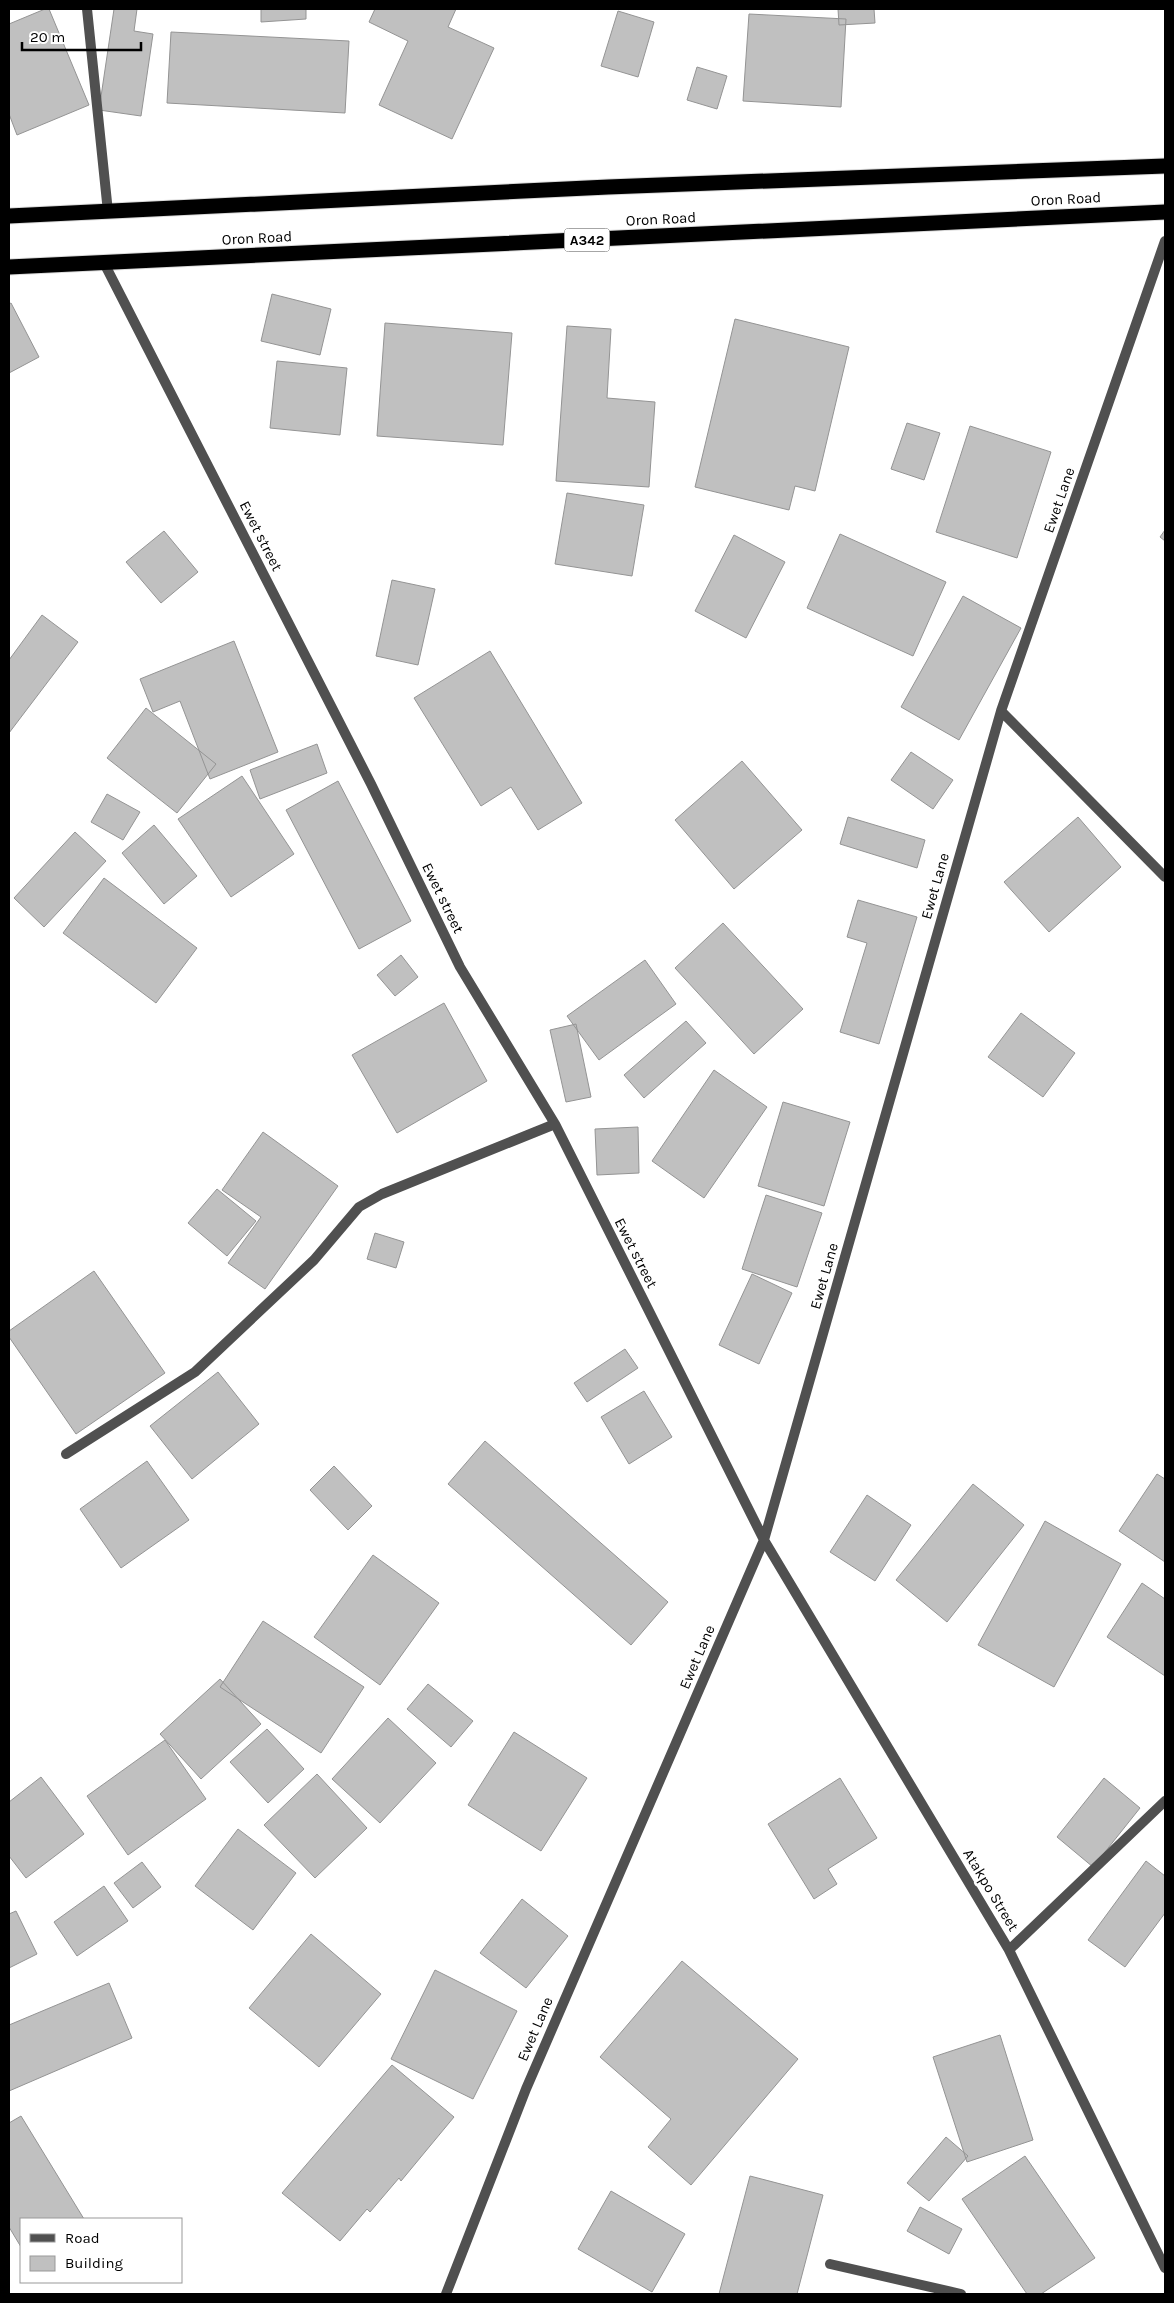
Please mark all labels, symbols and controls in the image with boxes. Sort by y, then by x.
scale bar [22,20,141,52]
text: 20 m [30,28,65,46]
street label: Oron Road [1030,188,1102,210]
street label: Oron Road [625,208,697,230]
street label: Oron Road [221,227,293,249]
road number: A342 [564,228,610,252]
street label: Ewet Lane [1039,465,1079,535]
street label: Ewet street [236,498,286,574]
street label: Ewet Lane [917,851,953,921]
street label: Ewet street [418,860,468,937]
street label: Ewet street [611,1215,661,1291]
street label: Ewet Lane [806,1241,842,1311]
street label: Ewet Lane [675,1622,719,1692]
street label: Atakpo Street [959,1846,1023,1935]
street label: Ewet Lane [513,1994,557,2064]
legend [20,2218,182,2283]
text: Road [65,2229,100,2247]
text: Building [65,2254,123,2272]

